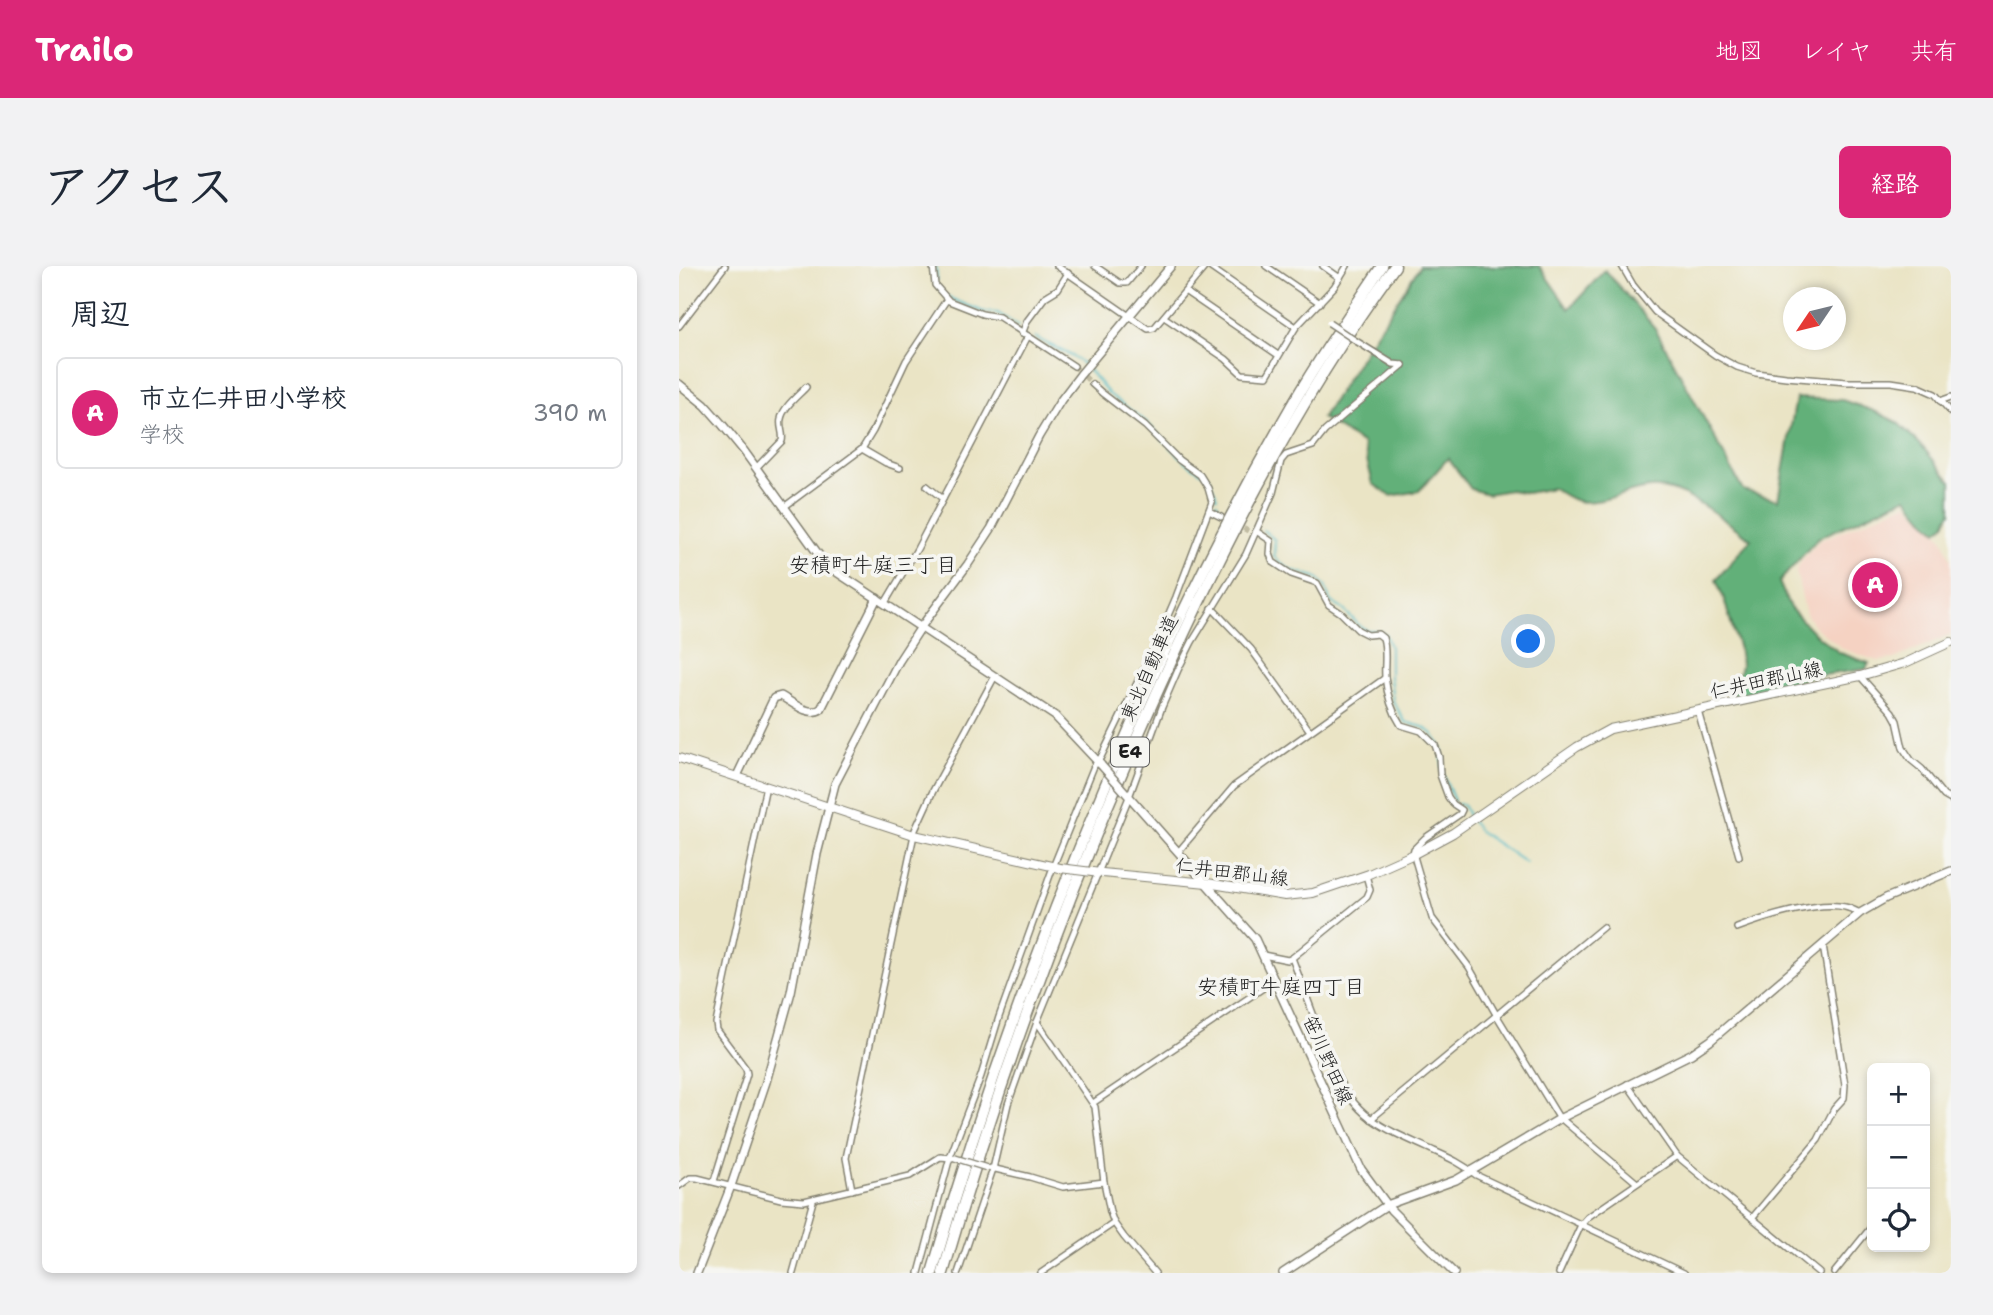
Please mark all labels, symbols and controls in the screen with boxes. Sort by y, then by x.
text: Trailo [35,27,134,72]
text: 地図 [1715,35,1763,67]
text: レイヤ [1801,35,1872,67]
text: 共有 [1910,35,1958,67]
button: 経路 [1839,146,1951,218]
text: アクセス [42,153,235,219]
north arrow [1783,287,1846,350]
text: 周辺 [70,293,130,334]
text: 市立仁井田小学校 [139,380,347,415]
text: A [86,398,104,428]
text: 390 m [533,398,607,428]
text: 学校 [139,419,185,449]
district label: 安積町牛庭三丁目 [789,551,957,579]
pin: A [1852,559,1898,611]
street label: 東北自動車道 [1114,611,1184,725]
your location [1511,624,1545,658]
street label: 仁井田郡山線 [1708,656,1824,704]
road number: E4 [1111,738,1149,766]
street label: 仁井田郡山線 [1174,853,1290,891]
district label: 安積町牛庭四丁目 [1197,973,1365,1001]
street label: 笹川野田線 [1297,1012,1359,1108]
map controls [1867,1063,1930,1252]
button: + [1867,1063,1930,1126]
button: − [1867,1126,1930,1189]
button: locate [1867,1189,1930,1252]

